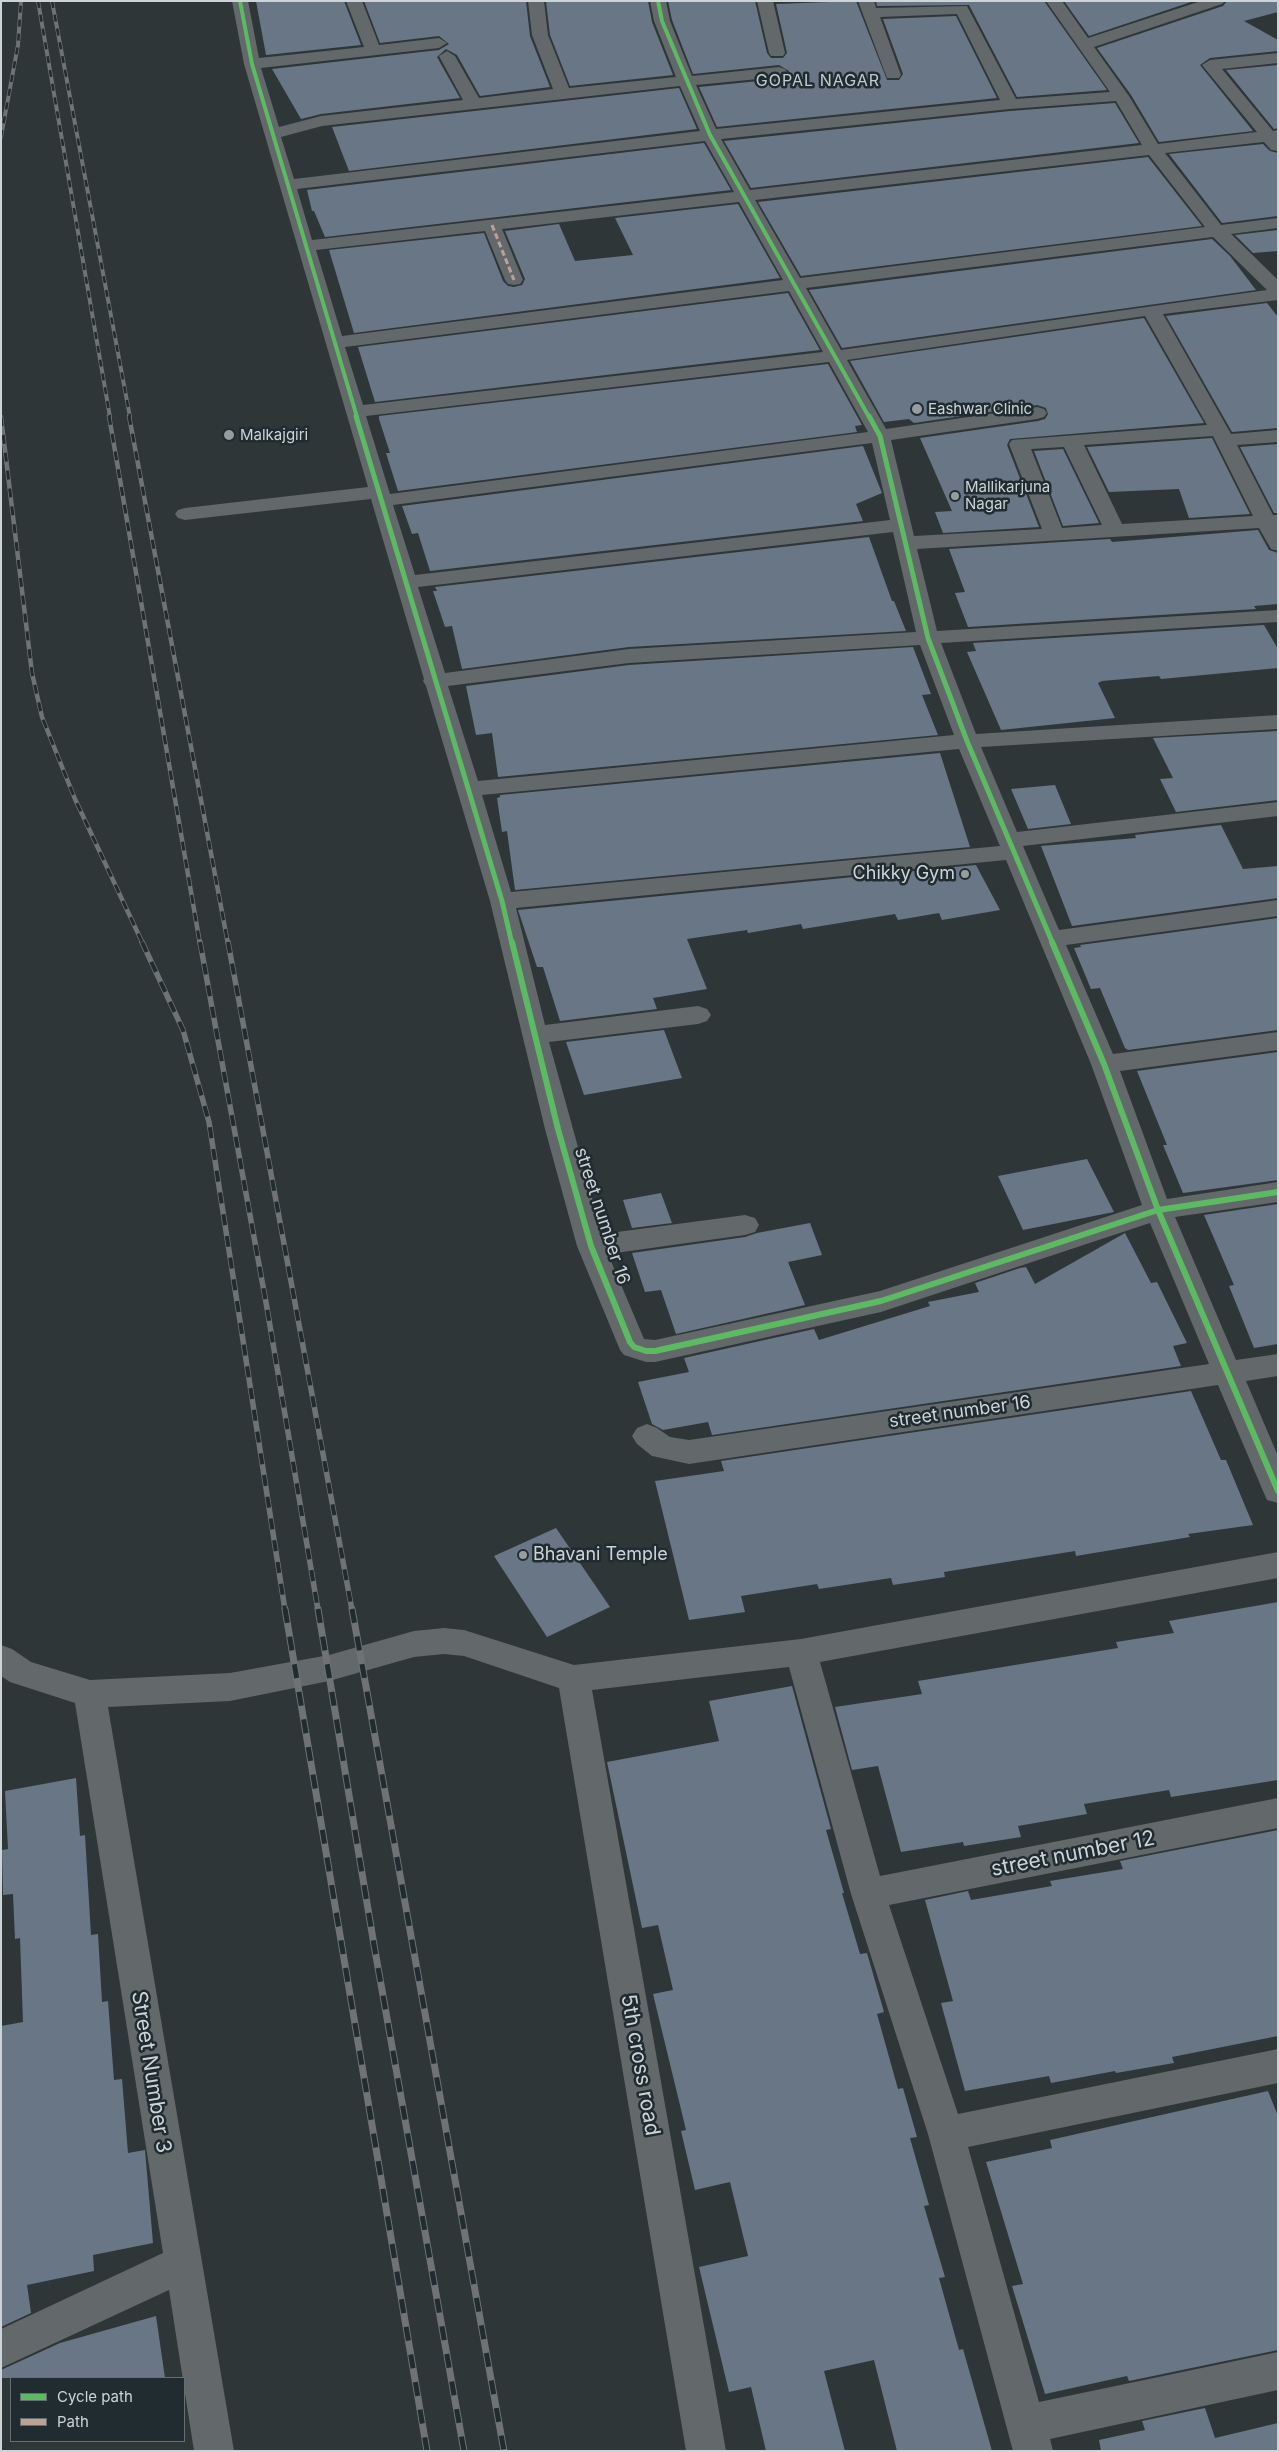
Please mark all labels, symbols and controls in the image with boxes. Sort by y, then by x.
district label: GOPAL NAGAR [754,71,882,91]
place label: Eashwar Clinic [928,400,1032,418]
marker: Eashwar Clinic [910,402,924,416]
place label: Malkajgiri [240,426,308,444]
marker: Malkajgiri [222,428,236,442]
place label: Mallikarjuna Nagar [965,478,1050,513]
marker: Mallikarjuna Nagar [949,490,961,502]
place label: Chikky Gym [853,863,955,885]
marker: Chikky Gym [959,868,971,880]
street label: street number 16 [570,1145,634,1287]
street label: street number 16 [888,1391,1032,1433]
place label: Bhavani Temple [533,1544,668,1566]
marker: Bhavani Temple [517,1549,529,1561]
street label: street number 12 [989,1826,1157,1882]
street label: Street Number 3 [126,1989,176,2155]
street label: 5th cross road [615,1992,665,2138]
legend [10,2377,185,2442]
text: Cycle path [57,2387,133,2406]
text: Path [57,2412,89,2431]

